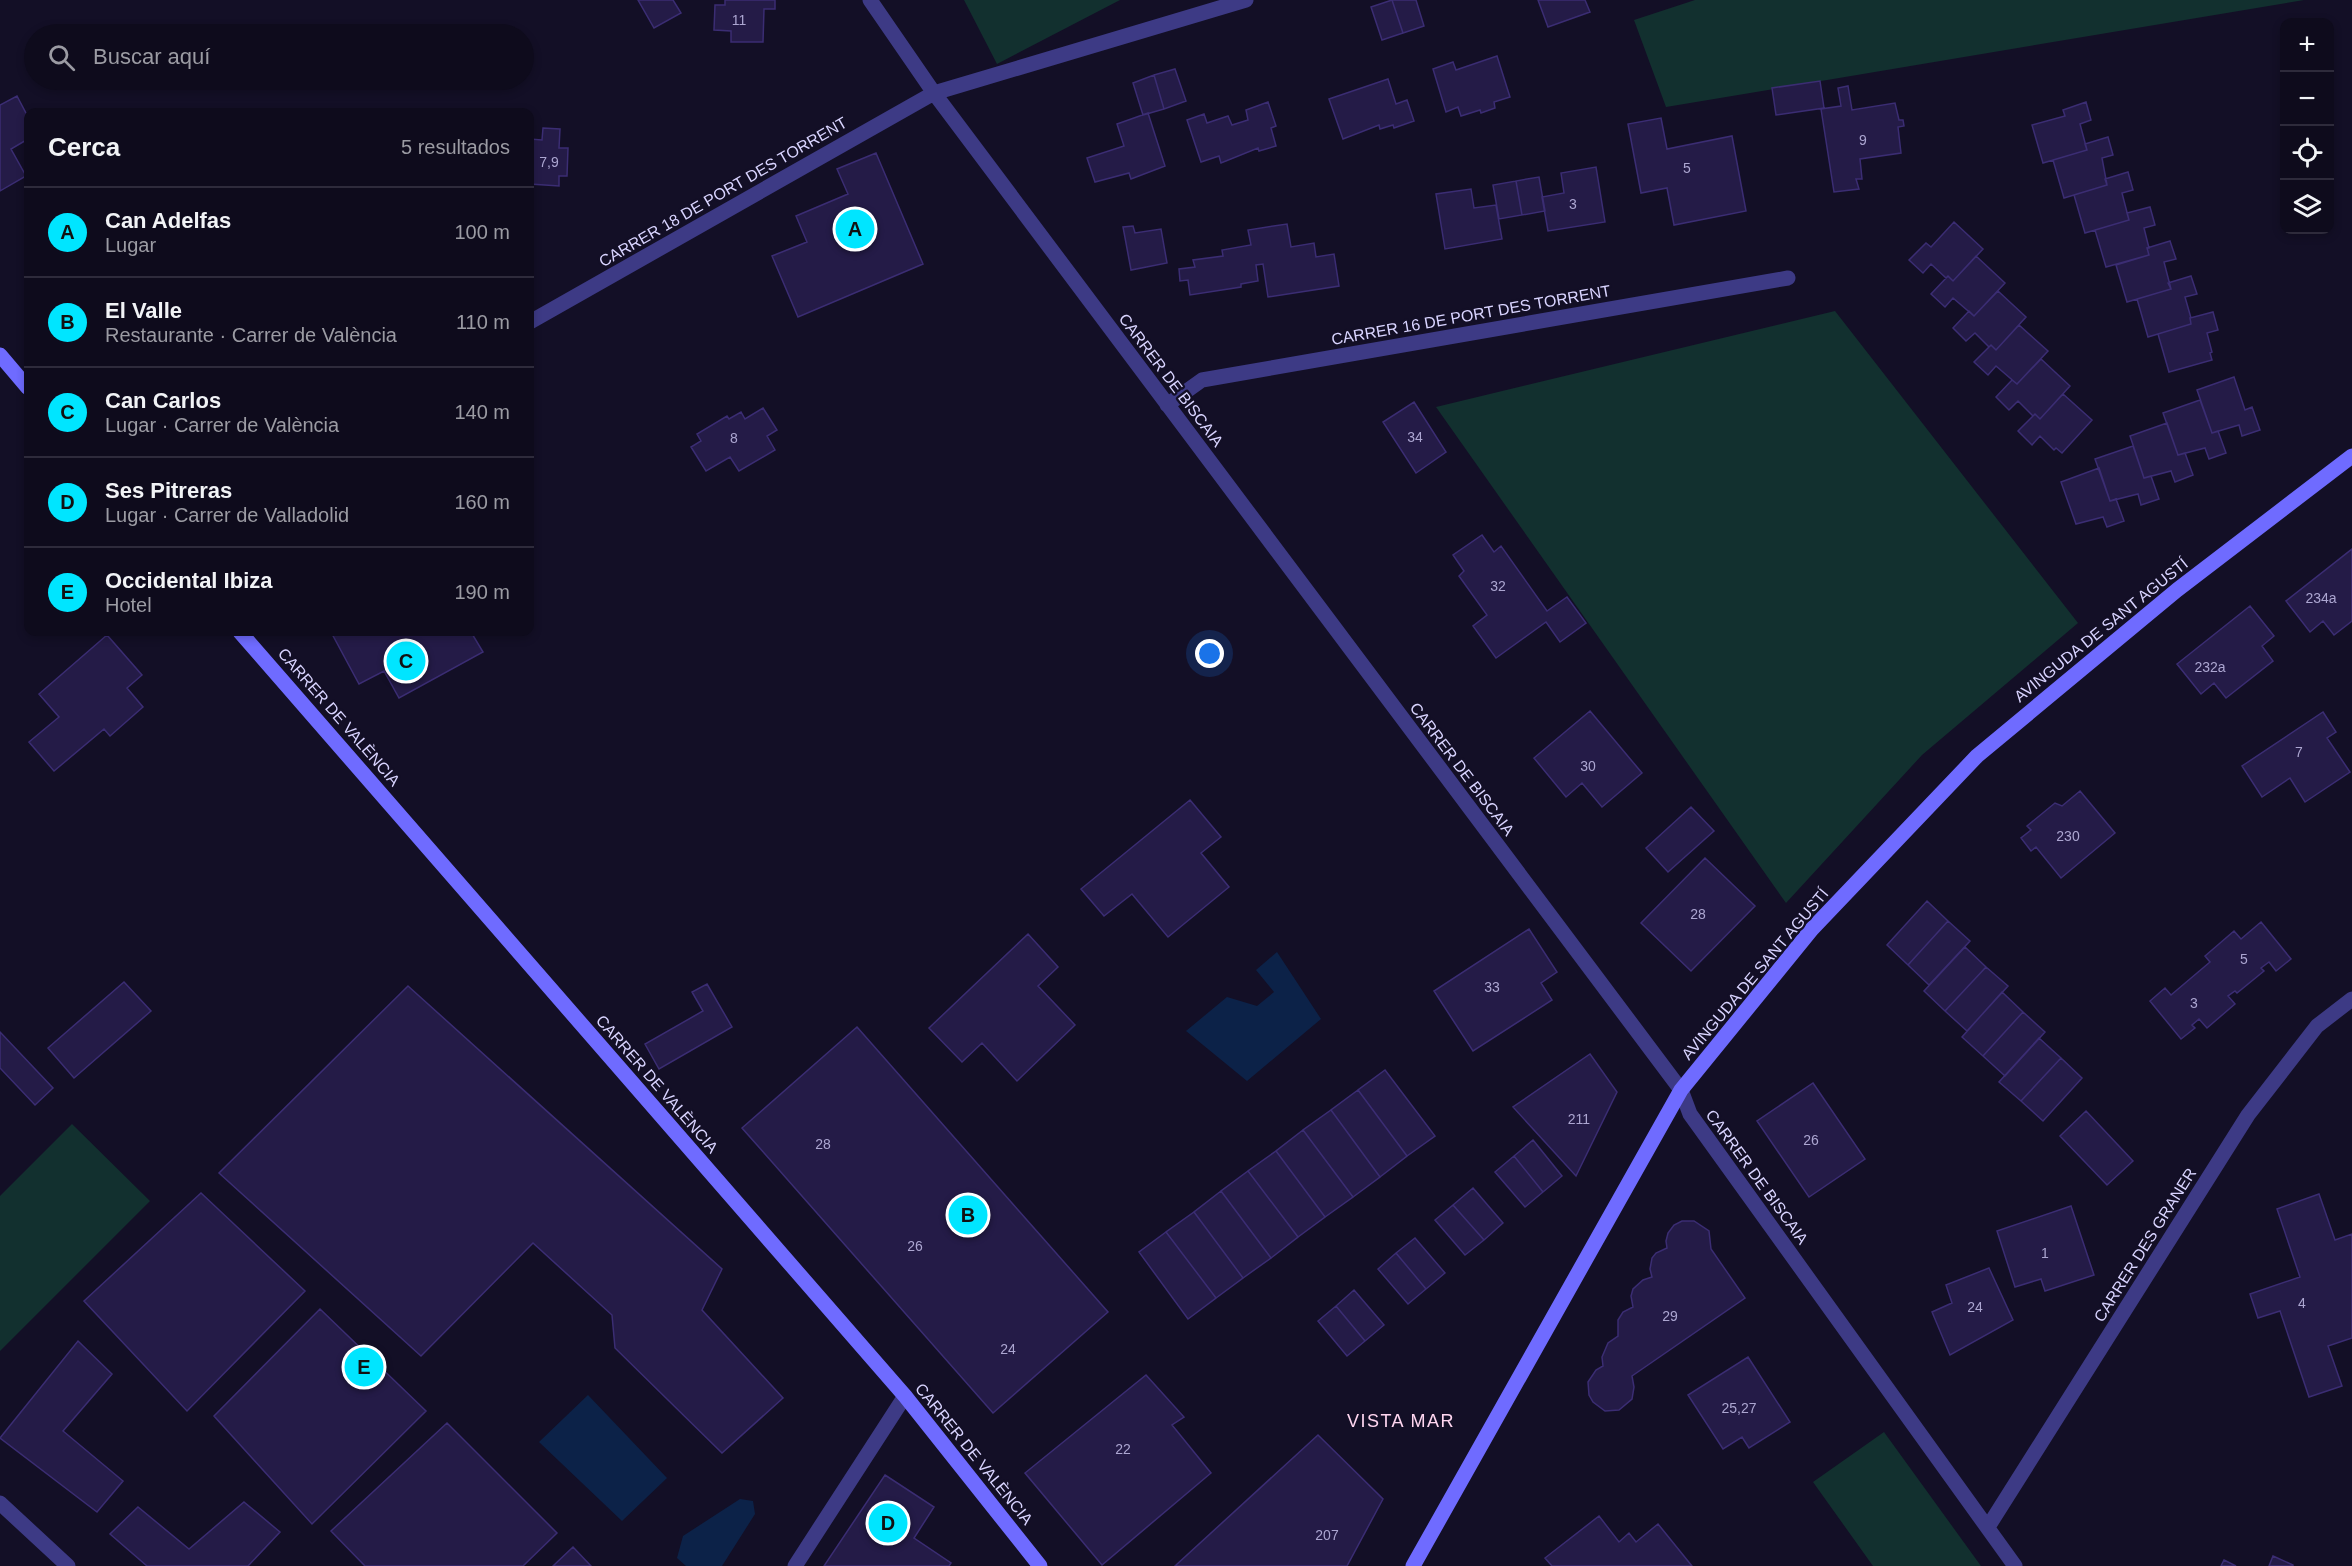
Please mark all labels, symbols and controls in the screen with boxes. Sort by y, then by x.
house number: 11 [732,12,746,28]
map controls [2280,18,2334,234]
button: + [2280,18,2334,72]
search box [24,24,534,90]
icon: search [45,41,78,74]
text: Buscar aquí [93,44,210,69]
button: − [2280,72,2334,126]
street label: CARRER 18 DE PORT DES TORRENT [596,114,850,270]
button: locate [2280,126,2334,180]
text: Cerca [48,132,120,162]
house number: 9 [1859,132,1867,148]
text: 5 resultados [401,136,510,158]
house number: 7,9 [539,154,559,170]
house number: 5 [1683,160,1691,176]
button: layers [2280,180,2334,234]
house number: 3 [1569,196,1577,212]
pin: A [836,206,874,252]
text: Can Adelfas [105,208,231,233]
text: A [60,221,75,243]
text: 100 m [454,221,510,243]
text: Lugar [105,234,156,256]
street label: CARRER 16 DE PORT DES TORRENT [1330,282,1612,348]
text: El Valle [105,298,182,323]
street label: CARRER DE BISCAIA [1116,310,1227,450]
text: B [60,311,75,333]
text: 110 m [456,311,510,333]
text: Restaurante · Carrer de València [105,324,397,346]
text: Can Carlos [105,388,221,413]
text: C [60,401,75,423]
text: 140 m [454,401,510,423]
text: Lugar · Carrer de València [105,414,339,436]
house number: 34 [1407,429,1423,445]
house number: 8 [730,430,738,446]
text: Ses Pitreras [105,478,232,503]
text: D [60,491,75,513]
text: 160 m [454,491,510,513]
text: Lugar · Carrer de Valladolid [105,504,349,526]
street label: AVINGUDA DE SANT AGUSTÍ [2010,554,2192,705]
text: Occidental Ibiza [105,568,273,593]
house number: 32 [1490,578,1506,594]
text: E [61,581,74,603]
text: 190 m [454,581,510,603]
house number: 234a [2305,590,2337,606]
text: Hotel [105,594,152,616]
pin: C [386,638,426,684]
your location [1195,639,1224,668]
street label: CARRER DE VALÈNCIA [275,644,404,789]
house number: 232a [2194,659,2226,675]
street label: CARRER DE BISCAIA [1407,699,1518,839]
house number: 7 [2295,744,2303,760]
house number: 30 [1580,758,1596,774]
house number: 230 [2056,828,2080,844]
street label: AVINGUDA DE SANT AGUSTÍ [1678,884,1832,1063]
house number: 28 [1690,906,1706,922]
house number: 5 [2240,951,2248,967]
house number: 33 [1484,979,1500,995]
house number: 3 [2190,995,2198,1011]
street label: CARRER DE VALÈNCIA [593,1011,722,1156]
street label: CARRER DE BISCAIA [1703,1107,1812,1248]
house number: 211 [1568,1111,1590,1127]
house number: 26 [1803,1132,1819,1148]
house number: 28 [815,1136,831,1152]
street label: CARRER DES GRANER [2091,1165,2199,1325]
pin: B [948,1192,988,1238]
house number: 26 [907,1238,923,1254]
house number: 1 [2041,1245,2049,1261]
house number: 4 [2298,1295,2306,1311]
house number: 24 [1967,1299,1983,1315]
house number: 29 [1662,1308,1678,1324]
house number: 24 [1000,1341,1016,1357]
pin: E [344,1344,384,1390]
street label: CARRER DE VALÈNCIA [912,1379,1037,1528]
house number: 25,27 [1721,1400,1757,1416]
district label: VISTA MAR [1347,1411,1455,1431]
house number: 22 [1115,1441,1131,1457]
pin: D [868,1500,908,1546]
house number: 207 [1315,1527,1339,1543]

